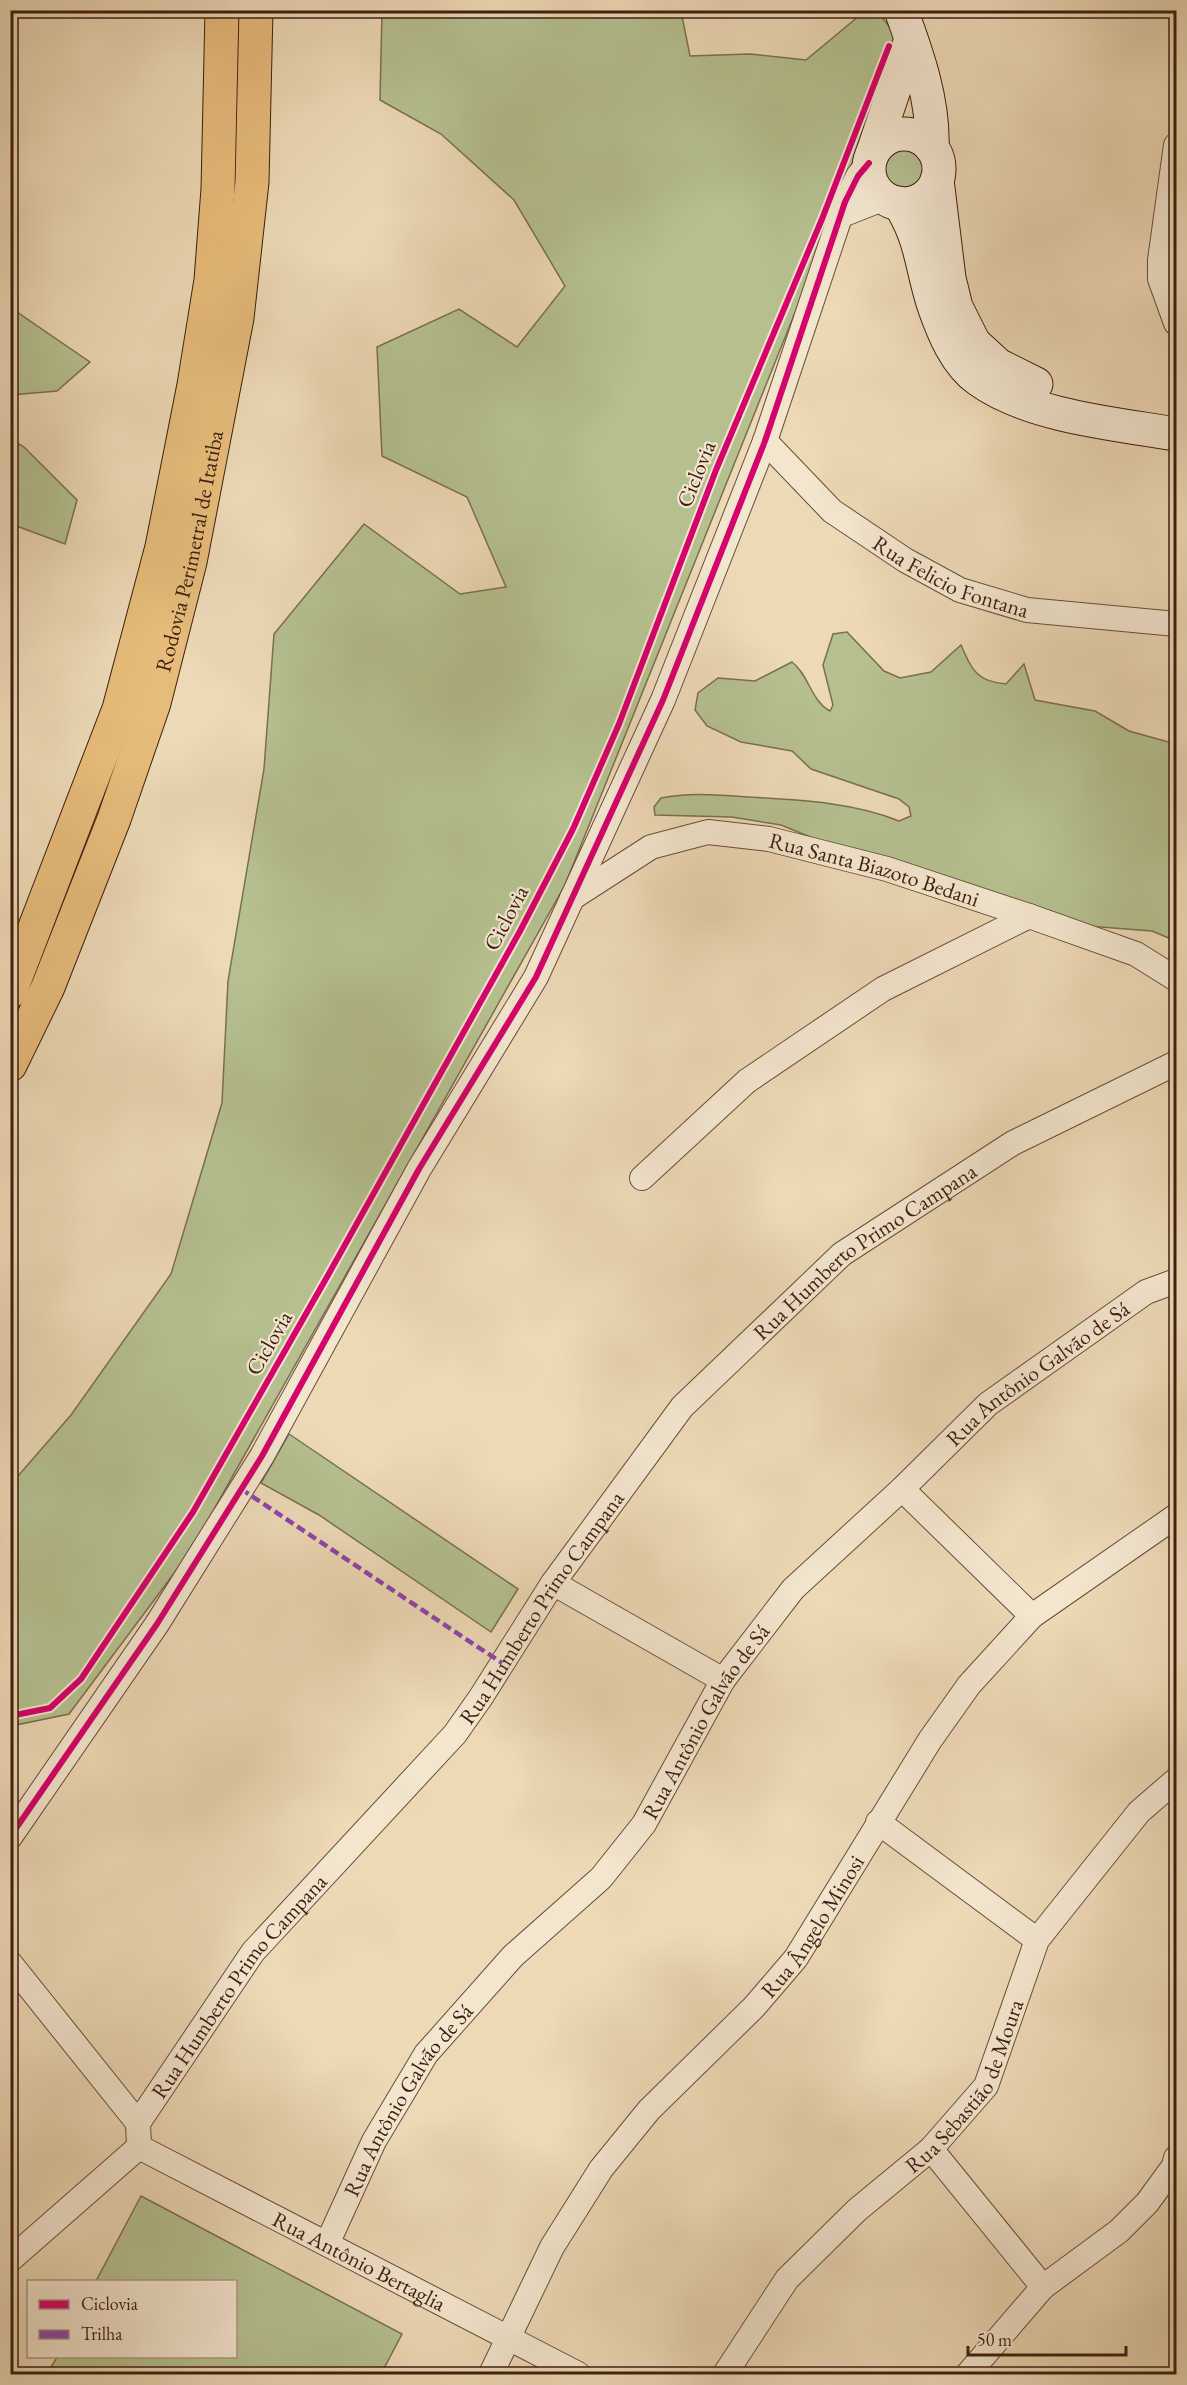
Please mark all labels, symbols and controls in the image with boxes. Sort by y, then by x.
street label: Rodovia Perimetral de Itatiba [148,428,230,675]
street label: Ciclovia [670,436,723,512]
street label: Rua Felicio Fontana [867,528,1033,624]
street label: Rua Santa Biazoto Bedani [766,825,983,913]
street label: Ciclovia [477,880,535,956]
street label: Rua Humberto Primo Campana [747,1156,982,1346]
street label: Rua Antônio Galvão de Sá [939,1294,1135,1452]
street label: Ciclovia [239,1305,299,1380]
street label: Rua Humberto Primo Campana [452,1485,630,1730]
street label: Rua Antônio Galvão de Sá [635,1617,776,1824]
street label: Rua Ângelo Minosi [754,1849,870,2004]
street label: Rua Humberto Primo Campana [144,1867,333,2104]
street label: Rua Sebastião de Moura [899,1995,1030,2179]
street label: Rua Antônio Galvão de Sá [336,1997,479,2201]
street label: Rua Antônio Bertaglia [268,2204,451,2318]
legend [27,2280,237,2358]
text: Ciclovia [81,2292,139,2315]
scale bar [968,2319,1126,2357]
text: Trilha [81,2322,123,2345]
text: 50 m [977,2328,1012,2351]

